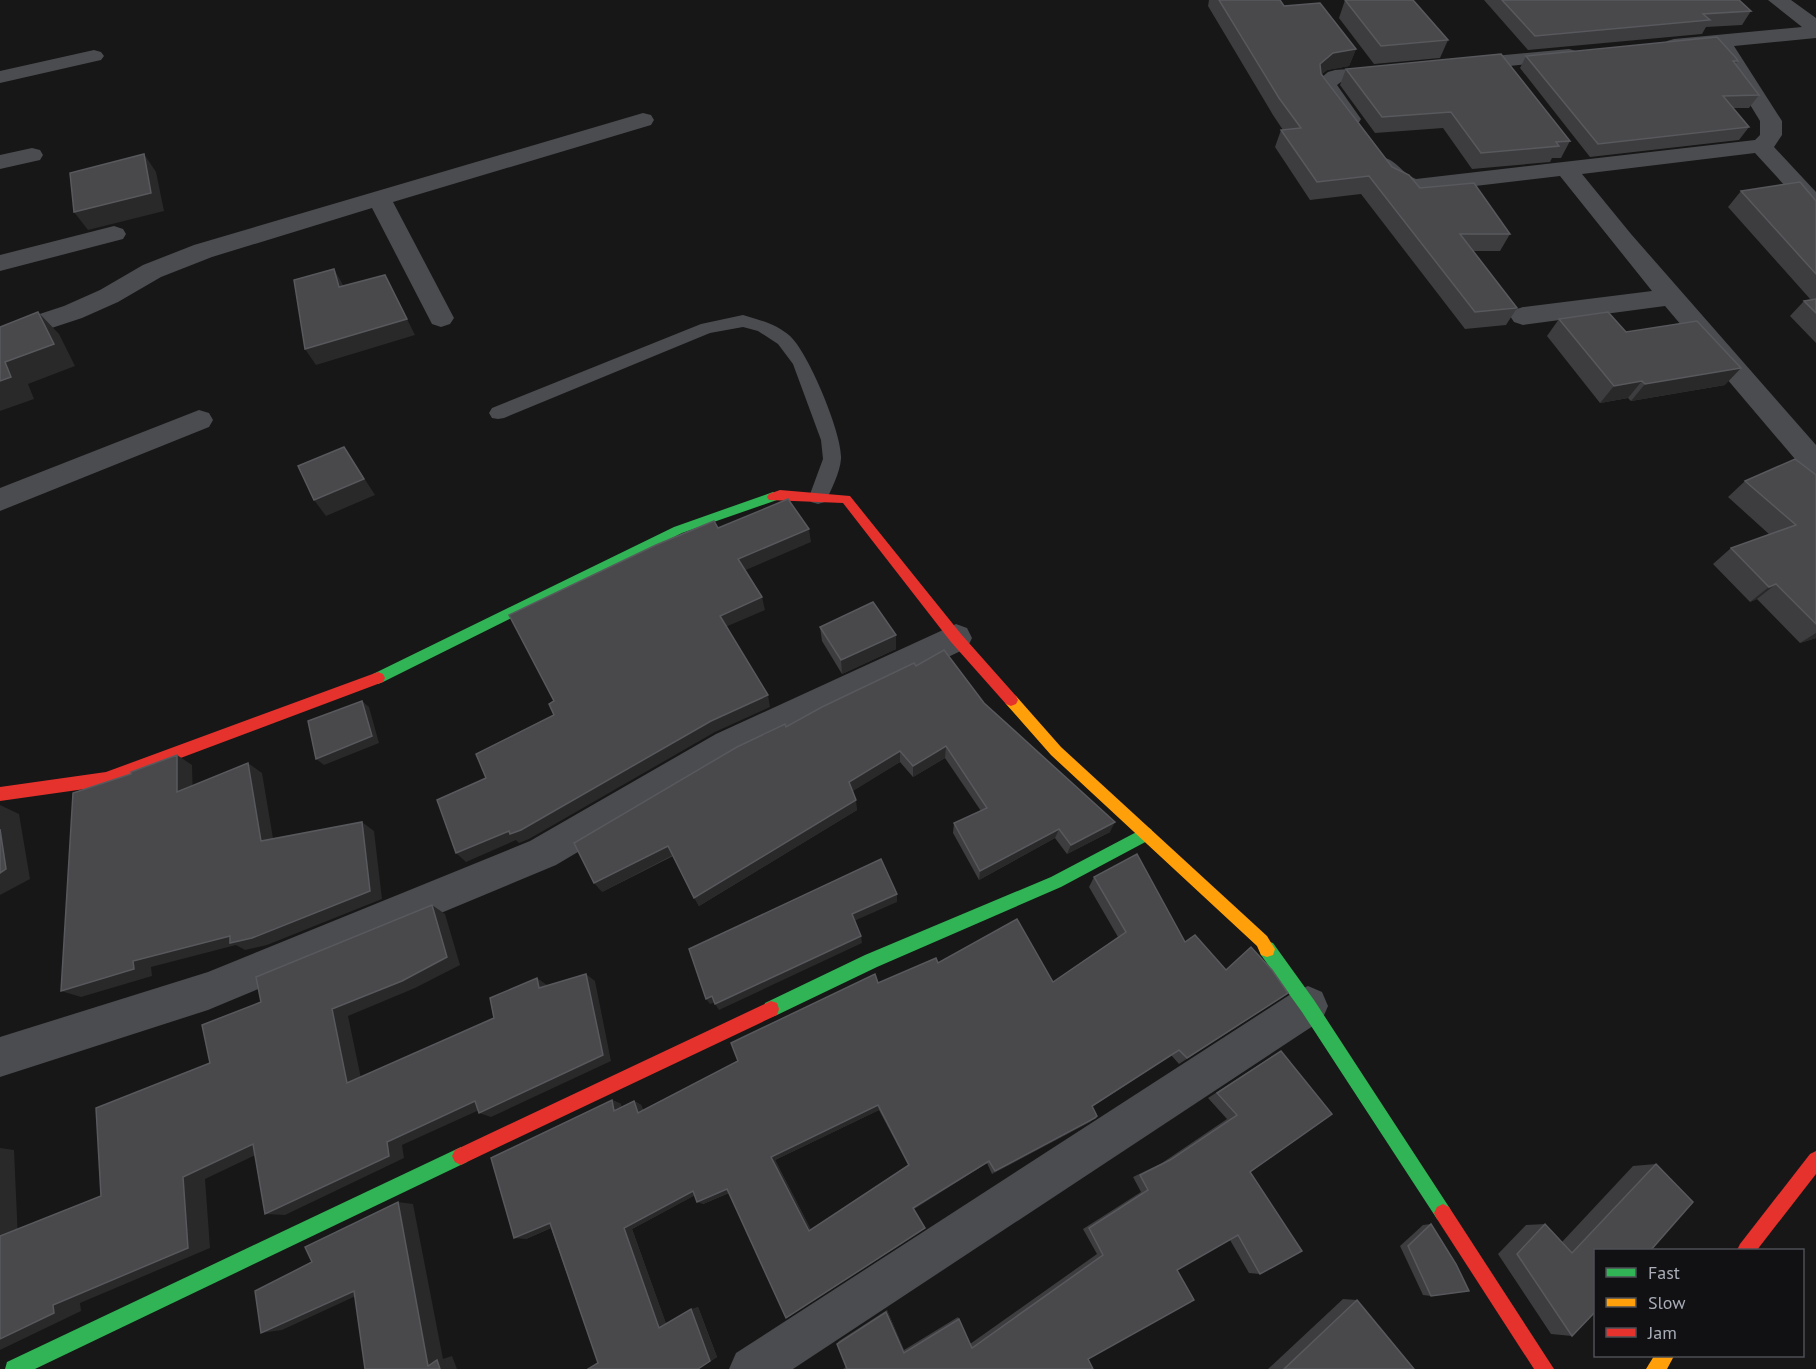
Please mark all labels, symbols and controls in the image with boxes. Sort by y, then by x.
legend [1594,1249,1804,1357]
text: Fast [1648,1261,1680,1284]
text: Slow [1648,1291,1686,1314]
text: Jam [1647,1321,1677,1344]

